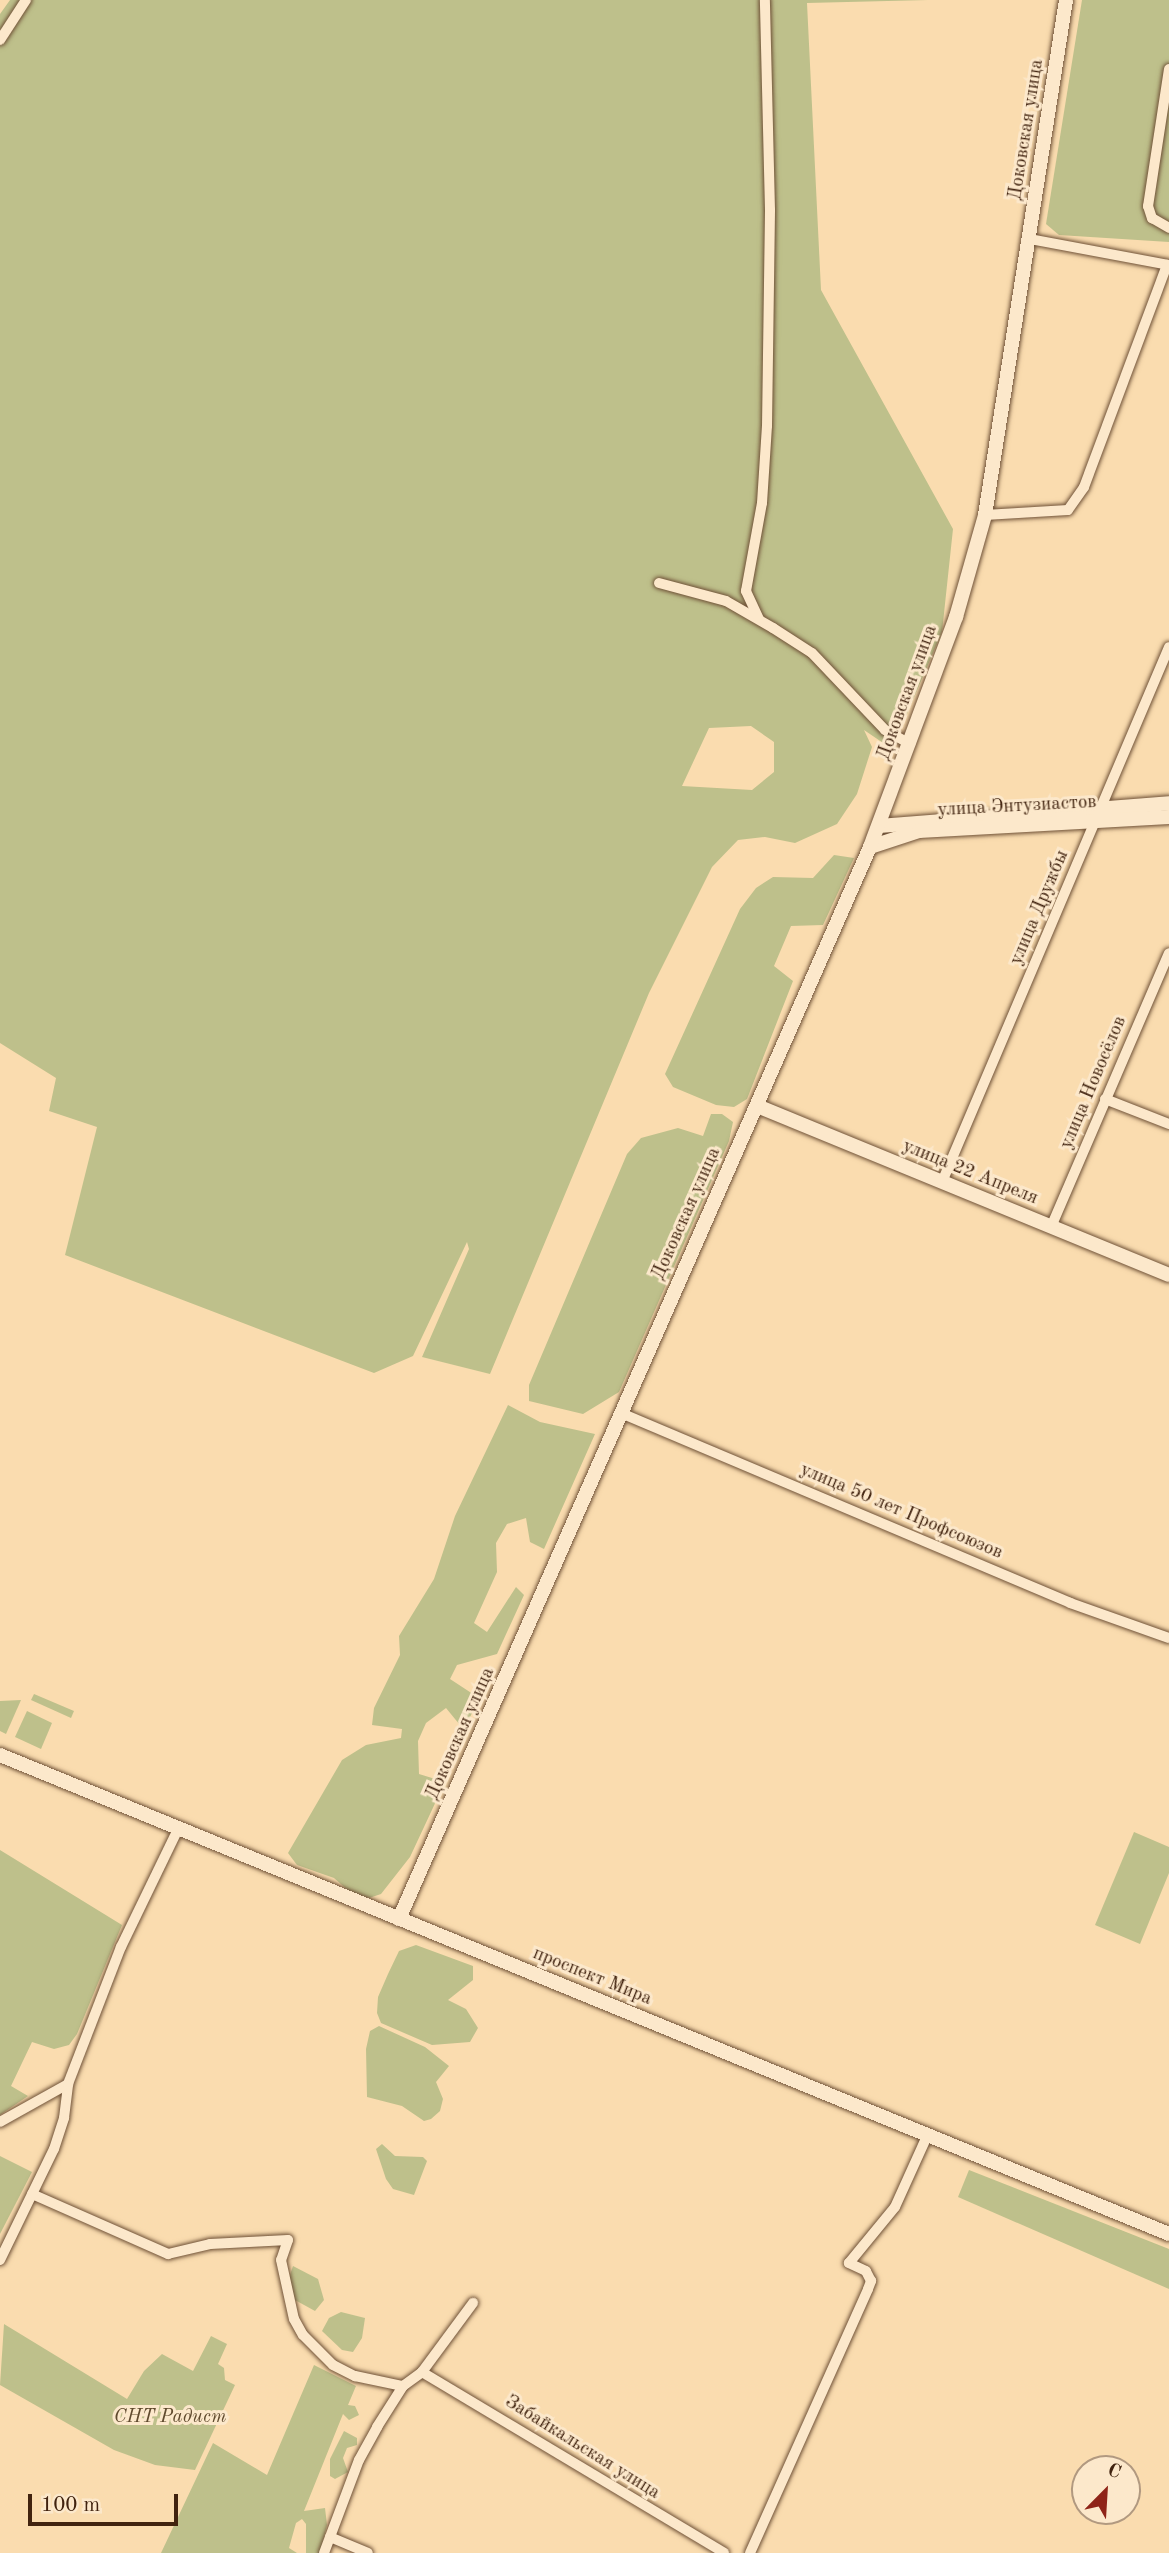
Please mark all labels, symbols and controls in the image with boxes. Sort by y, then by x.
street label: Доковская улица [1005,58,1049,202]
street label: Доковская улица [873,622,943,764]
street label: улица Энтузиастов [937,791,1097,823]
street label: улица Дружбы [1006,847,1074,969]
street label: улица Новосёлов [1056,1013,1132,1153]
street label: улица 22 Апреля [899,1135,1041,1211]
street label: Доковская улица [648,1144,726,1284]
street label: улица 50 лет Профсоюзов [796,1459,1006,1565]
street label: Доковская улица [422,1664,500,1804]
street label: проспект Мира [529,1943,655,2011]
street label: Забайкальская улица [500,2391,664,2505]
park label: СНТ Радист [114,2407,226,2429]
north arrow [1071,2455,1141,2525]
text: С [1104,2461,1124,2483]
scale bar [32,2480,182,2524]
text: 100 m [41,2495,100,2516]

